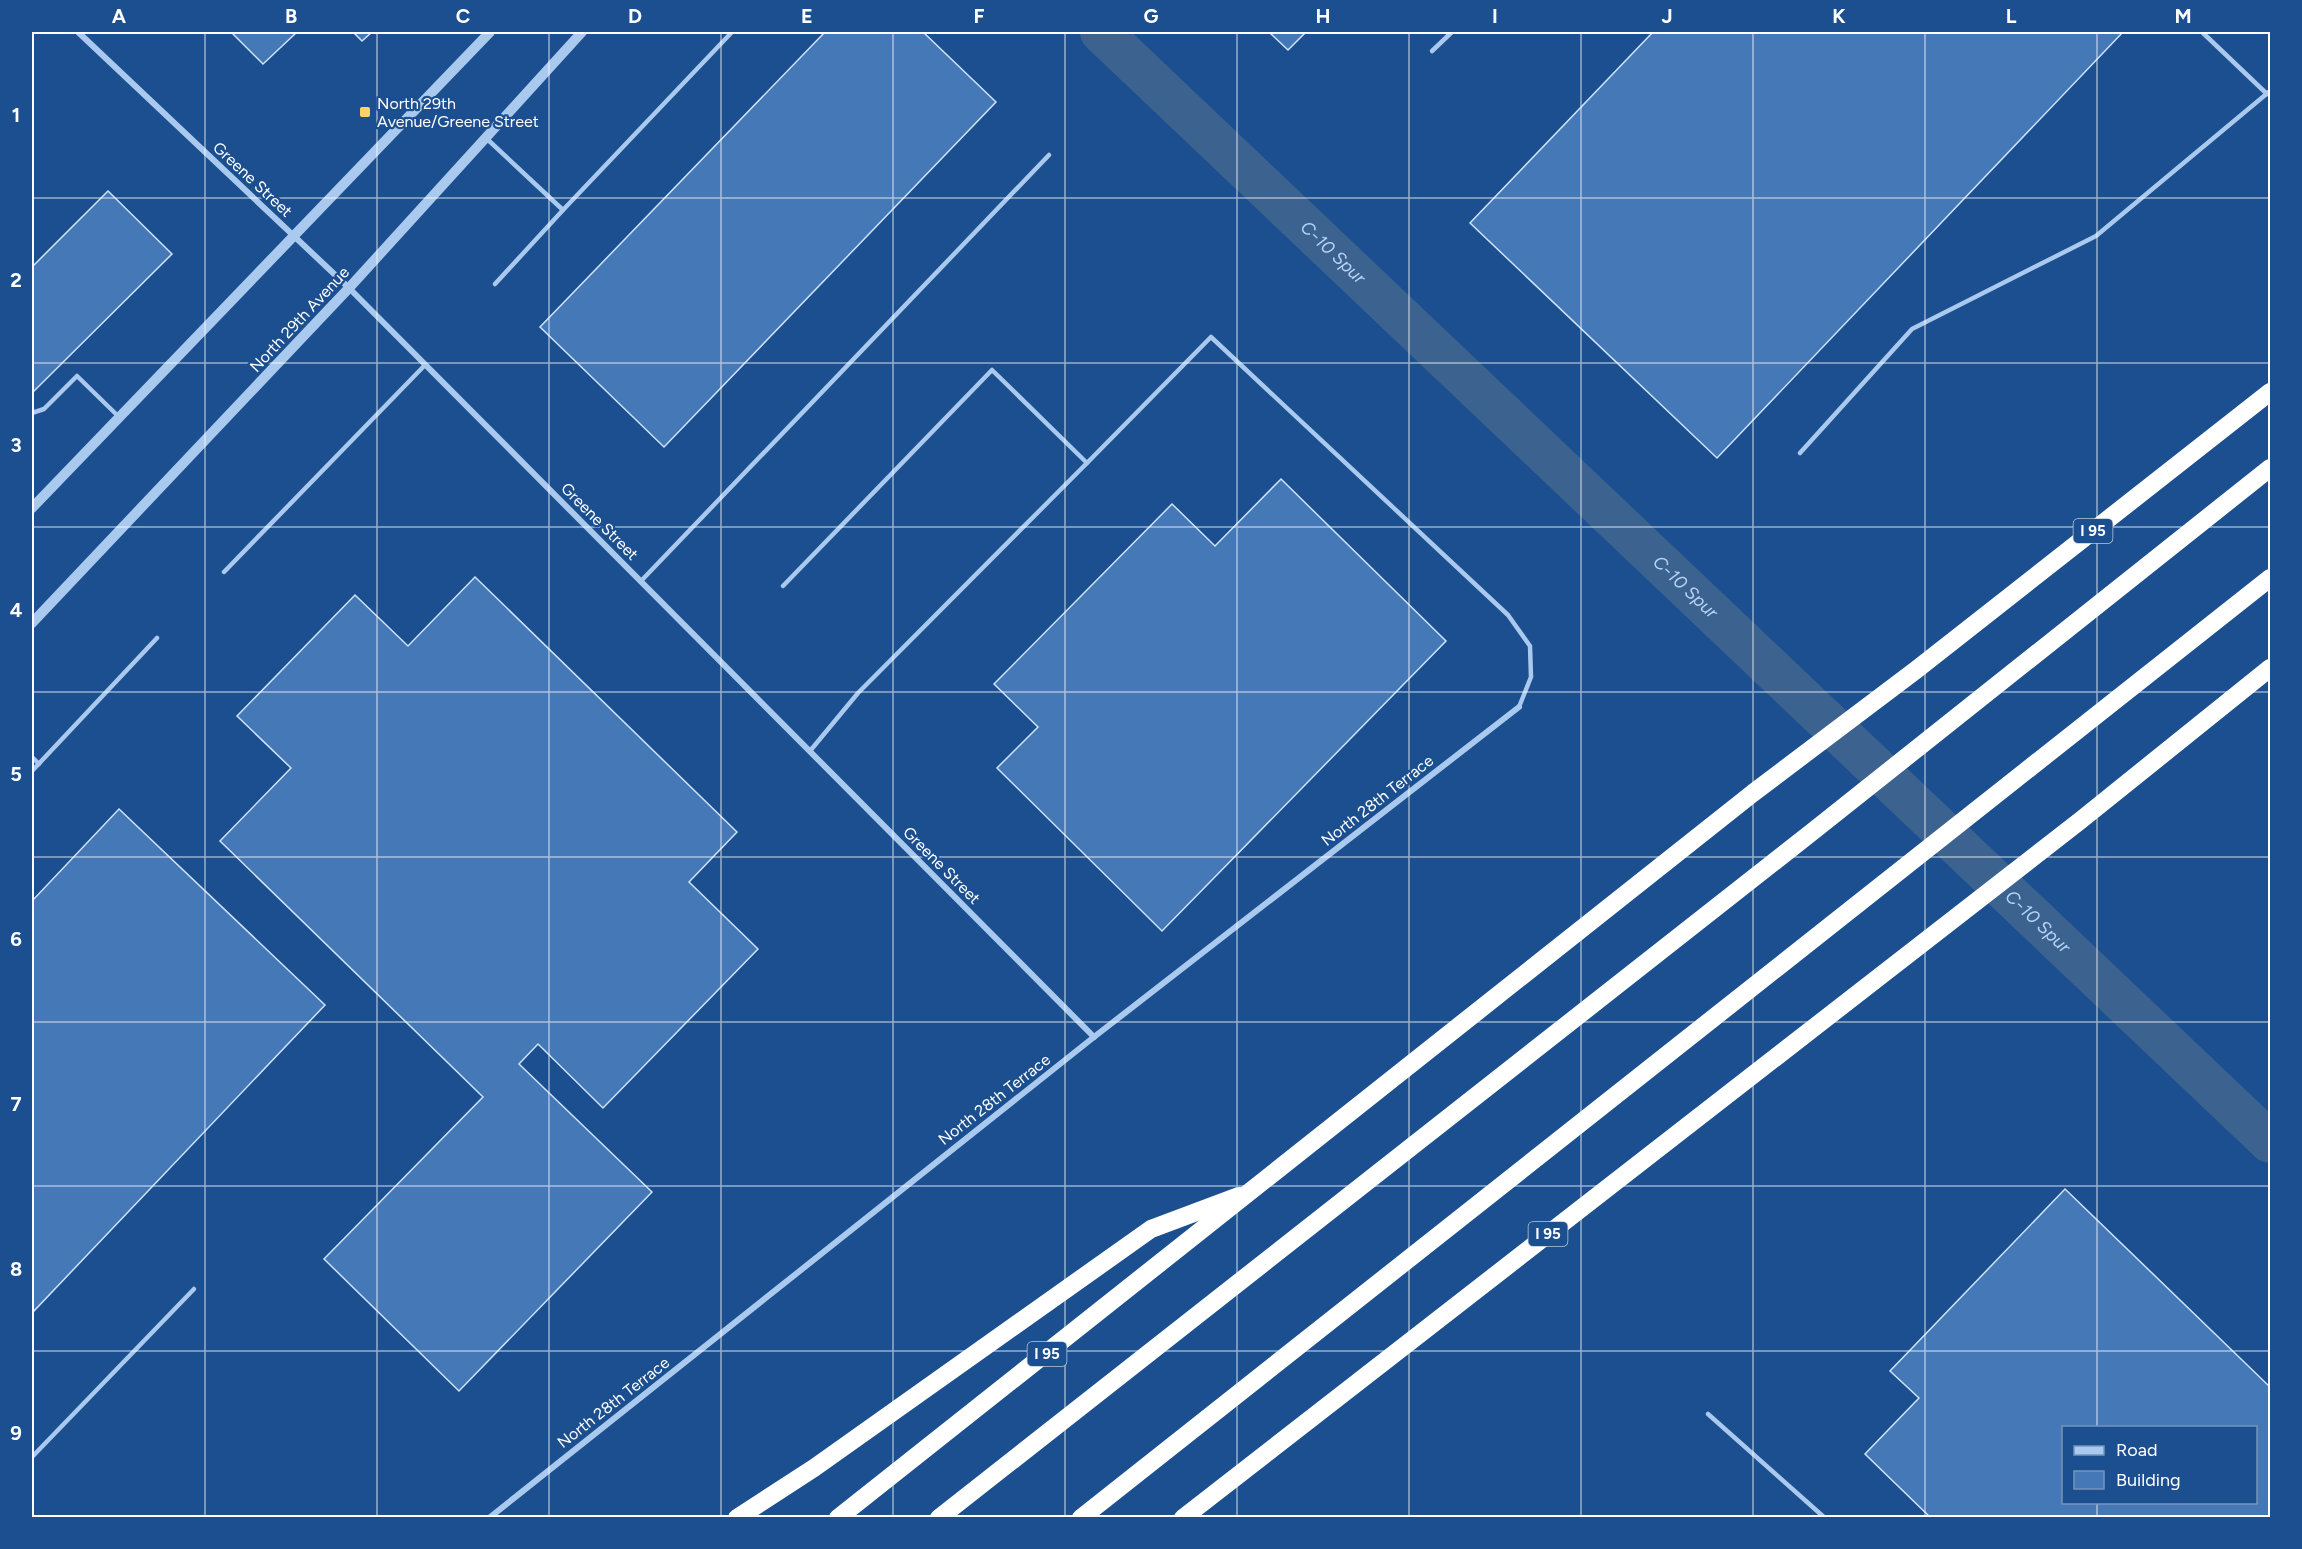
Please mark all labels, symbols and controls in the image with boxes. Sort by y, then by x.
text: A [112,4,127,28]
text: B [285,4,297,28]
text: C [456,4,470,28]
text: D [628,4,642,28]
text: E [801,4,813,28]
text: F [973,4,985,28]
text: G [1144,4,1159,28]
text: H [1316,4,1331,28]
text: I [1492,4,1498,28]
text: J [1661,4,1673,28]
text: K [1832,4,1846,28]
text: L [2006,4,2017,28]
text: M [2174,4,2192,28]
place label: North 29th Avenue/Greene Street [377,94,539,131]
text: 1 [12,103,20,127]
marker: North 29th Avenue/Greene Street [358,105,372,119]
street label: Greene Street [209,138,296,221]
water label: C-10 Spur [1296,216,1371,289]
street label: North 29th Avenue [246,263,353,376]
text: 2 [10,268,22,292]
text: 3 [10,433,22,457]
street label: Greene Street [557,479,642,564]
road number: I 95 [2074,519,2112,543]
water label: C-10 Spur [1648,551,1723,624]
text: 4 [10,598,23,622]
street label: North 28th Terrace [1318,751,1437,850]
text: 5 [10,762,22,786]
street label: Greene Street [899,823,984,908]
water label: C-10 Spur [2001,885,2076,958]
text: 6 [10,927,22,951]
street label: North 28th Terrace [935,1050,1054,1149]
text: 7 [10,1092,22,1116]
road number: I 95 [1528,1222,1568,1246]
text: 8 [10,1257,22,1281]
road number: I 95 [1028,1342,1066,1366]
street label: North 28th Terrace [554,1353,673,1452]
text: 9 [10,1421,22,1445]
legend [2062,1426,2257,1504]
text: Road [2116,1439,2157,1461]
text: Building [2116,1469,2181,1491]

